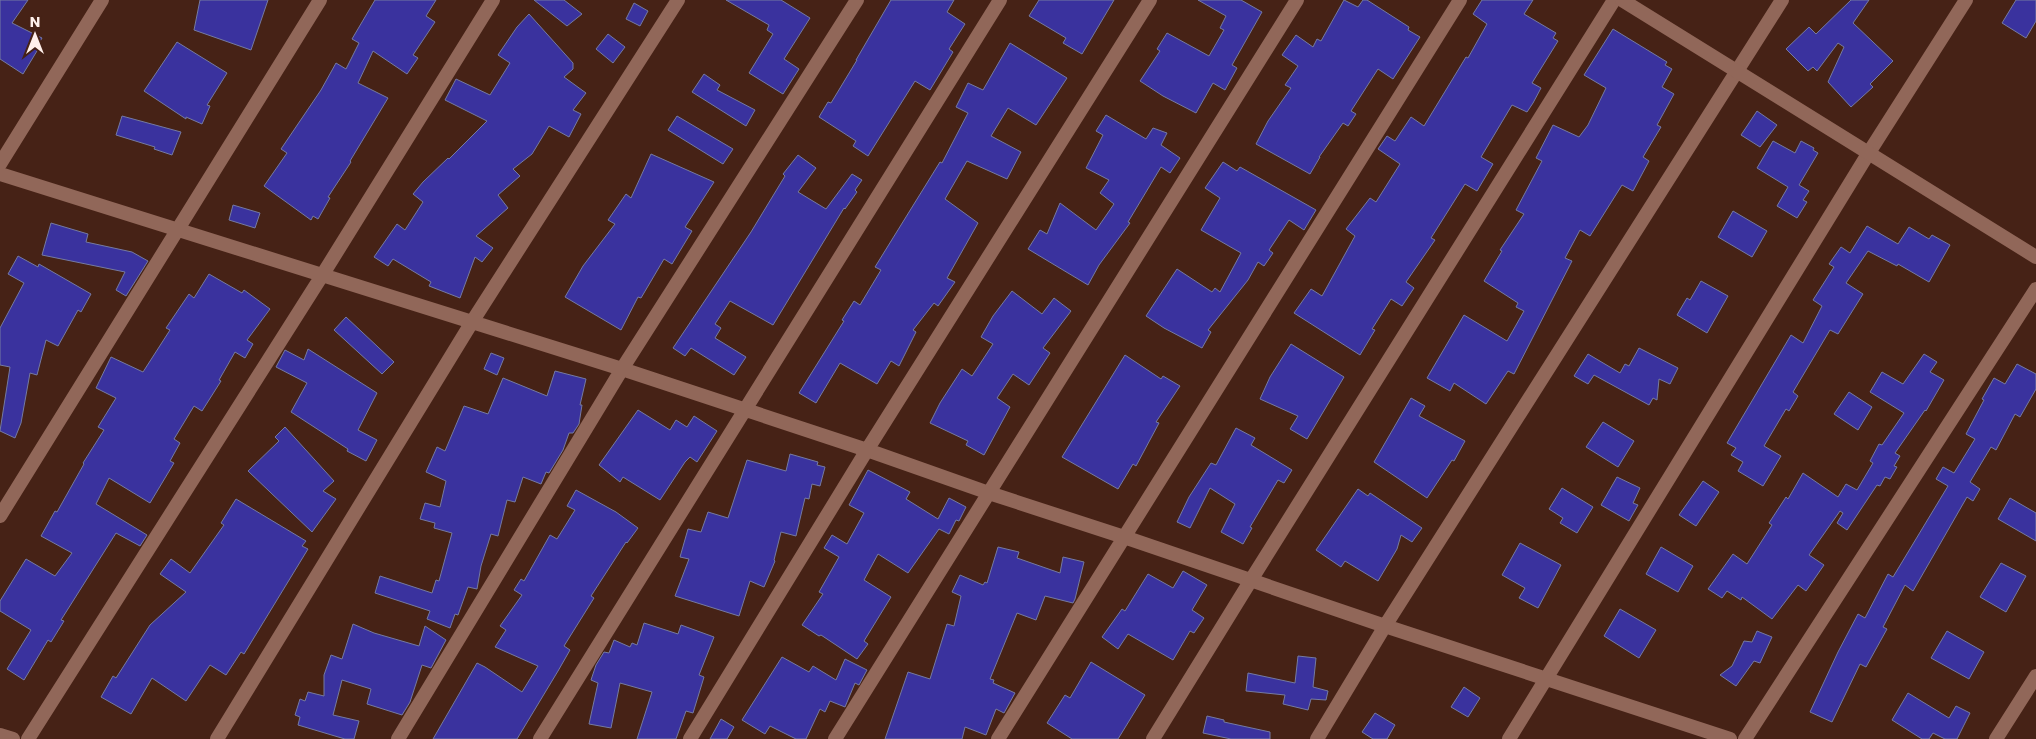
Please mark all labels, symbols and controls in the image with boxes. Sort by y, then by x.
north arrow [10,10,60,60]
text: N [30,12,40,32]

